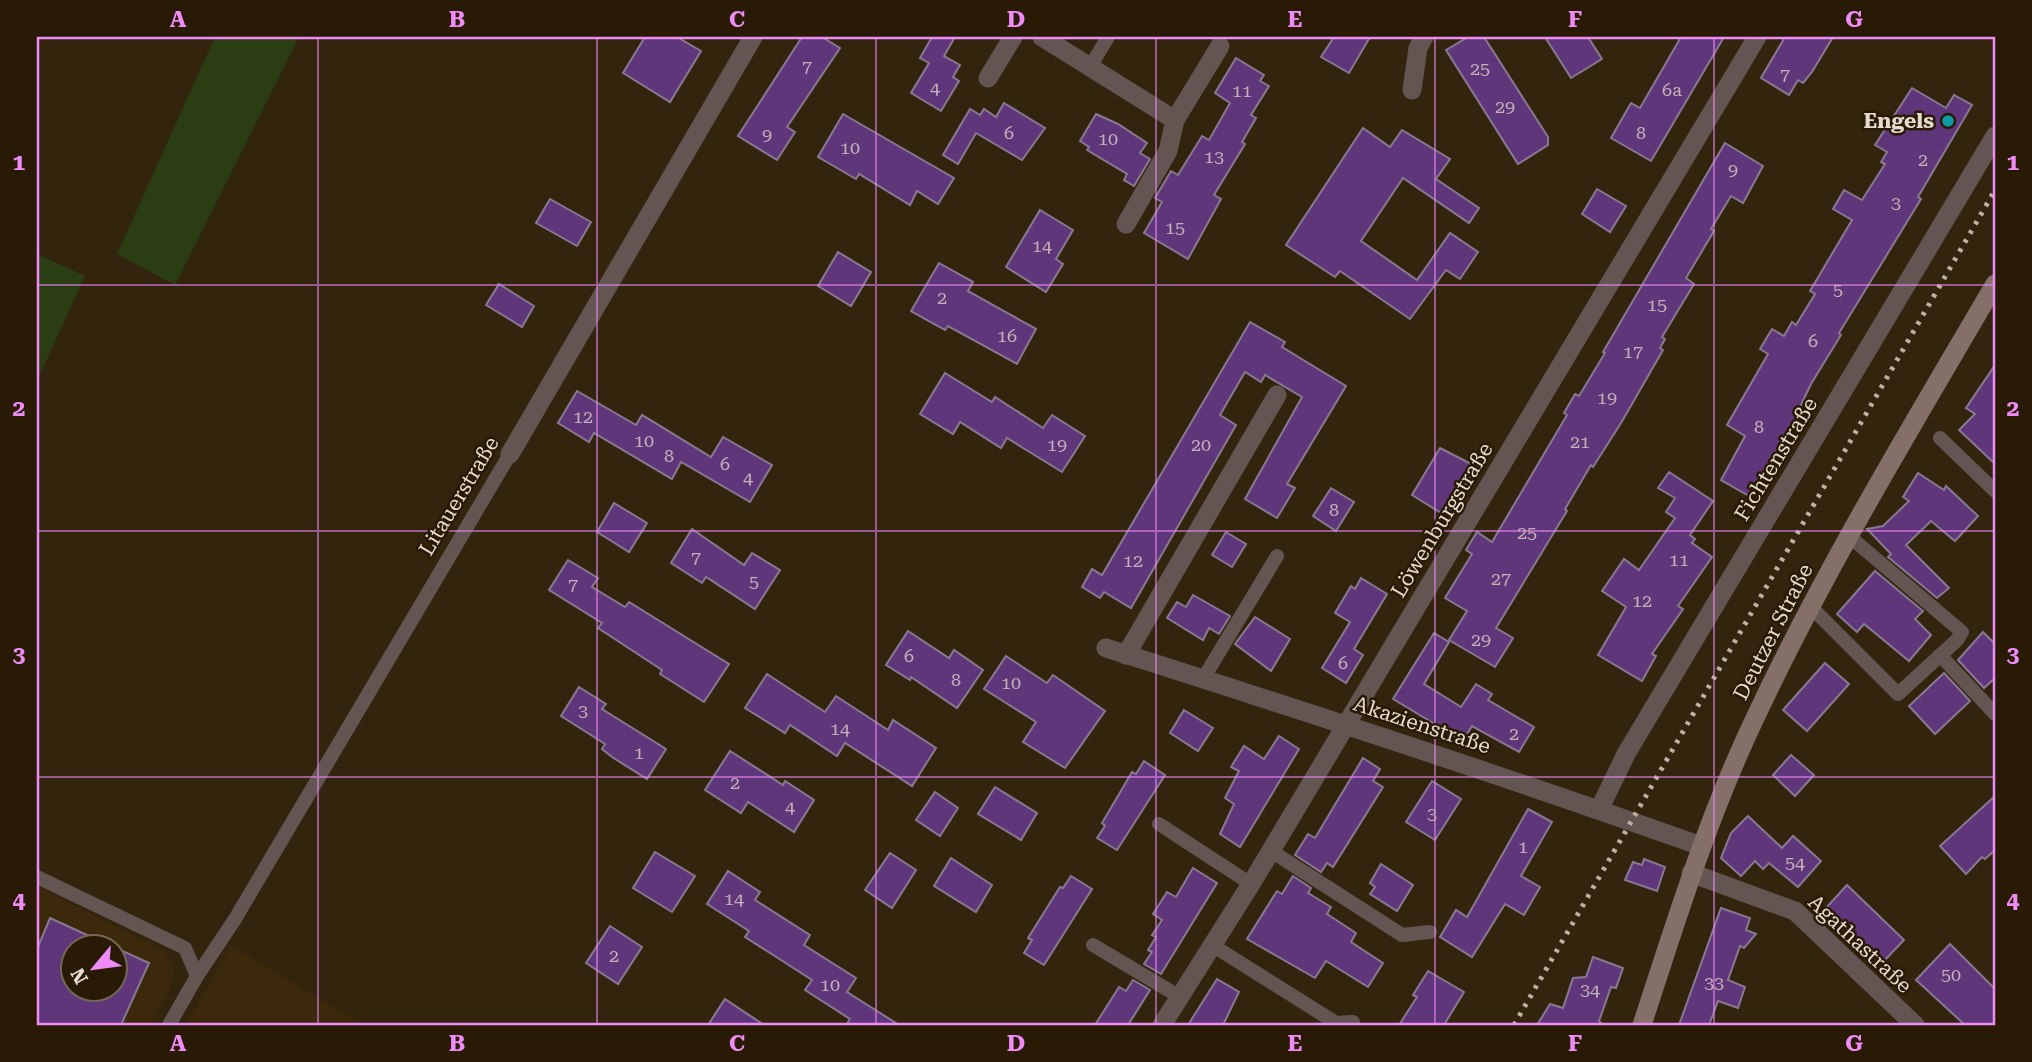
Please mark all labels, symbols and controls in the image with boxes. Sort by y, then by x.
text: A [170,6,187,33]
text: B [449,6,465,33]
text: C [729,6,745,33]
text: D [1007,6,1025,33]
text: E [1288,6,1302,33]
text: F [1568,6,1582,33]
text: G [1845,6,1863,33]
house number: 7 [802,56,812,77]
house number: 25 [1470,58,1490,79]
house number: 7 [1780,64,1790,85]
house number: 4 [930,77,940,98]
house number: 6a [1662,79,1682,100]
house number: 11 [1232,80,1252,101]
house number: 29 [1495,96,1515,117]
place label: Engels [1864,109,1934,133]
marker: Engels [1940,113,1956,129]
house number: 6 [1004,122,1014,143]
house number: 8 [1636,122,1646,143]
house number: 9 [762,124,772,145]
house number: 10 [1098,128,1118,149]
house number: 10 [840,137,860,158]
house number: 13 [1204,146,1224,167]
text: 1 [13,149,26,176]
house number: 2 [1918,149,1928,170]
text: 1 [2007,149,2020,176]
house number: 9 [1728,159,1738,180]
house number: 3 [1891,192,1901,213]
house number: 15 [1165,217,1185,238]
house number: 14 [1032,235,1052,256]
house number: 5 [1833,279,1843,300]
house number: 2 [937,287,947,308]
house number: 15 [1647,294,1667,315]
house number: 16 [997,325,1017,346]
house number: 6 [1808,330,1818,351]
house number: 17 [1623,341,1643,362]
house number: 19 [1597,387,1617,408]
street label: Fichtenstraße [1730,393,1822,525]
text: 2 [13,395,25,422]
text: 2 [2007,395,2019,422]
house number: 12 [573,406,593,427]
house number: 8 [1754,416,1764,437]
house number: 10 [634,430,654,451]
house number: 21 [1570,431,1590,452]
street label: Litauerstraße [414,432,504,560]
house number: 19 [1047,434,1067,455]
house number: 20 [1191,434,1211,455]
street label: Löwenburgstraße [1386,438,1498,602]
house number: 8 [664,445,674,466]
house number: 6 [720,453,730,474]
house number: 4 [743,467,753,488]
house number: 8 [1329,499,1339,520]
house number: 25 [1517,522,1537,543]
house number: 7 [691,547,701,568]
house number: 11 [1669,549,1689,570]
house number: 12 [1123,550,1143,571]
street label: Deutzer Straße [1728,560,1818,704]
house number: 27 [1491,568,1511,589]
house number: 5 [749,571,759,592]
house number: 7 [568,574,578,595]
house number: 12 [1632,590,1652,611]
house number: 29 [1471,629,1491,650]
text: 3 [13,641,26,668]
text: 3 [2007,641,2020,668]
house number: 6 [904,645,914,666]
house number: 6 [1338,652,1348,673]
house number: 8 [951,669,961,690]
house number: 10 [1001,672,1021,693]
street label: Akazienstraße [1350,692,1494,758]
house number: 3 [578,700,588,721]
house number: 14 [830,718,850,739]
house number: 2 [1509,723,1519,744]
house number: 1 [634,742,644,763]
house number: 2 [730,772,740,793]
house number: 4 [785,796,795,817]
house number: 3 [1427,803,1437,824]
house number: 1 [1518,836,1528,857]
house number: 54 [1785,852,1805,873]
text: 4 [13,887,26,914]
text: 4 [2007,887,2020,914]
house number: 14 [724,888,744,909]
street label: Agathastraße [1803,890,1917,998]
north arrow [60,932,130,1002]
house number: 2 [609,945,619,966]
text: N [66,964,93,988]
house number: 50 [1941,964,1961,985]
house number: 33 [1704,972,1724,993]
house number: 10 [820,974,840,995]
house number: 34 [1580,979,1600,1000]
text: A [170,1030,187,1057]
text: B [449,1030,465,1057]
text: C [729,1030,745,1057]
text: D [1007,1030,1025,1057]
text: E [1288,1030,1302,1057]
text: F [1568,1030,1582,1057]
text: G [1845,1030,1863,1057]

